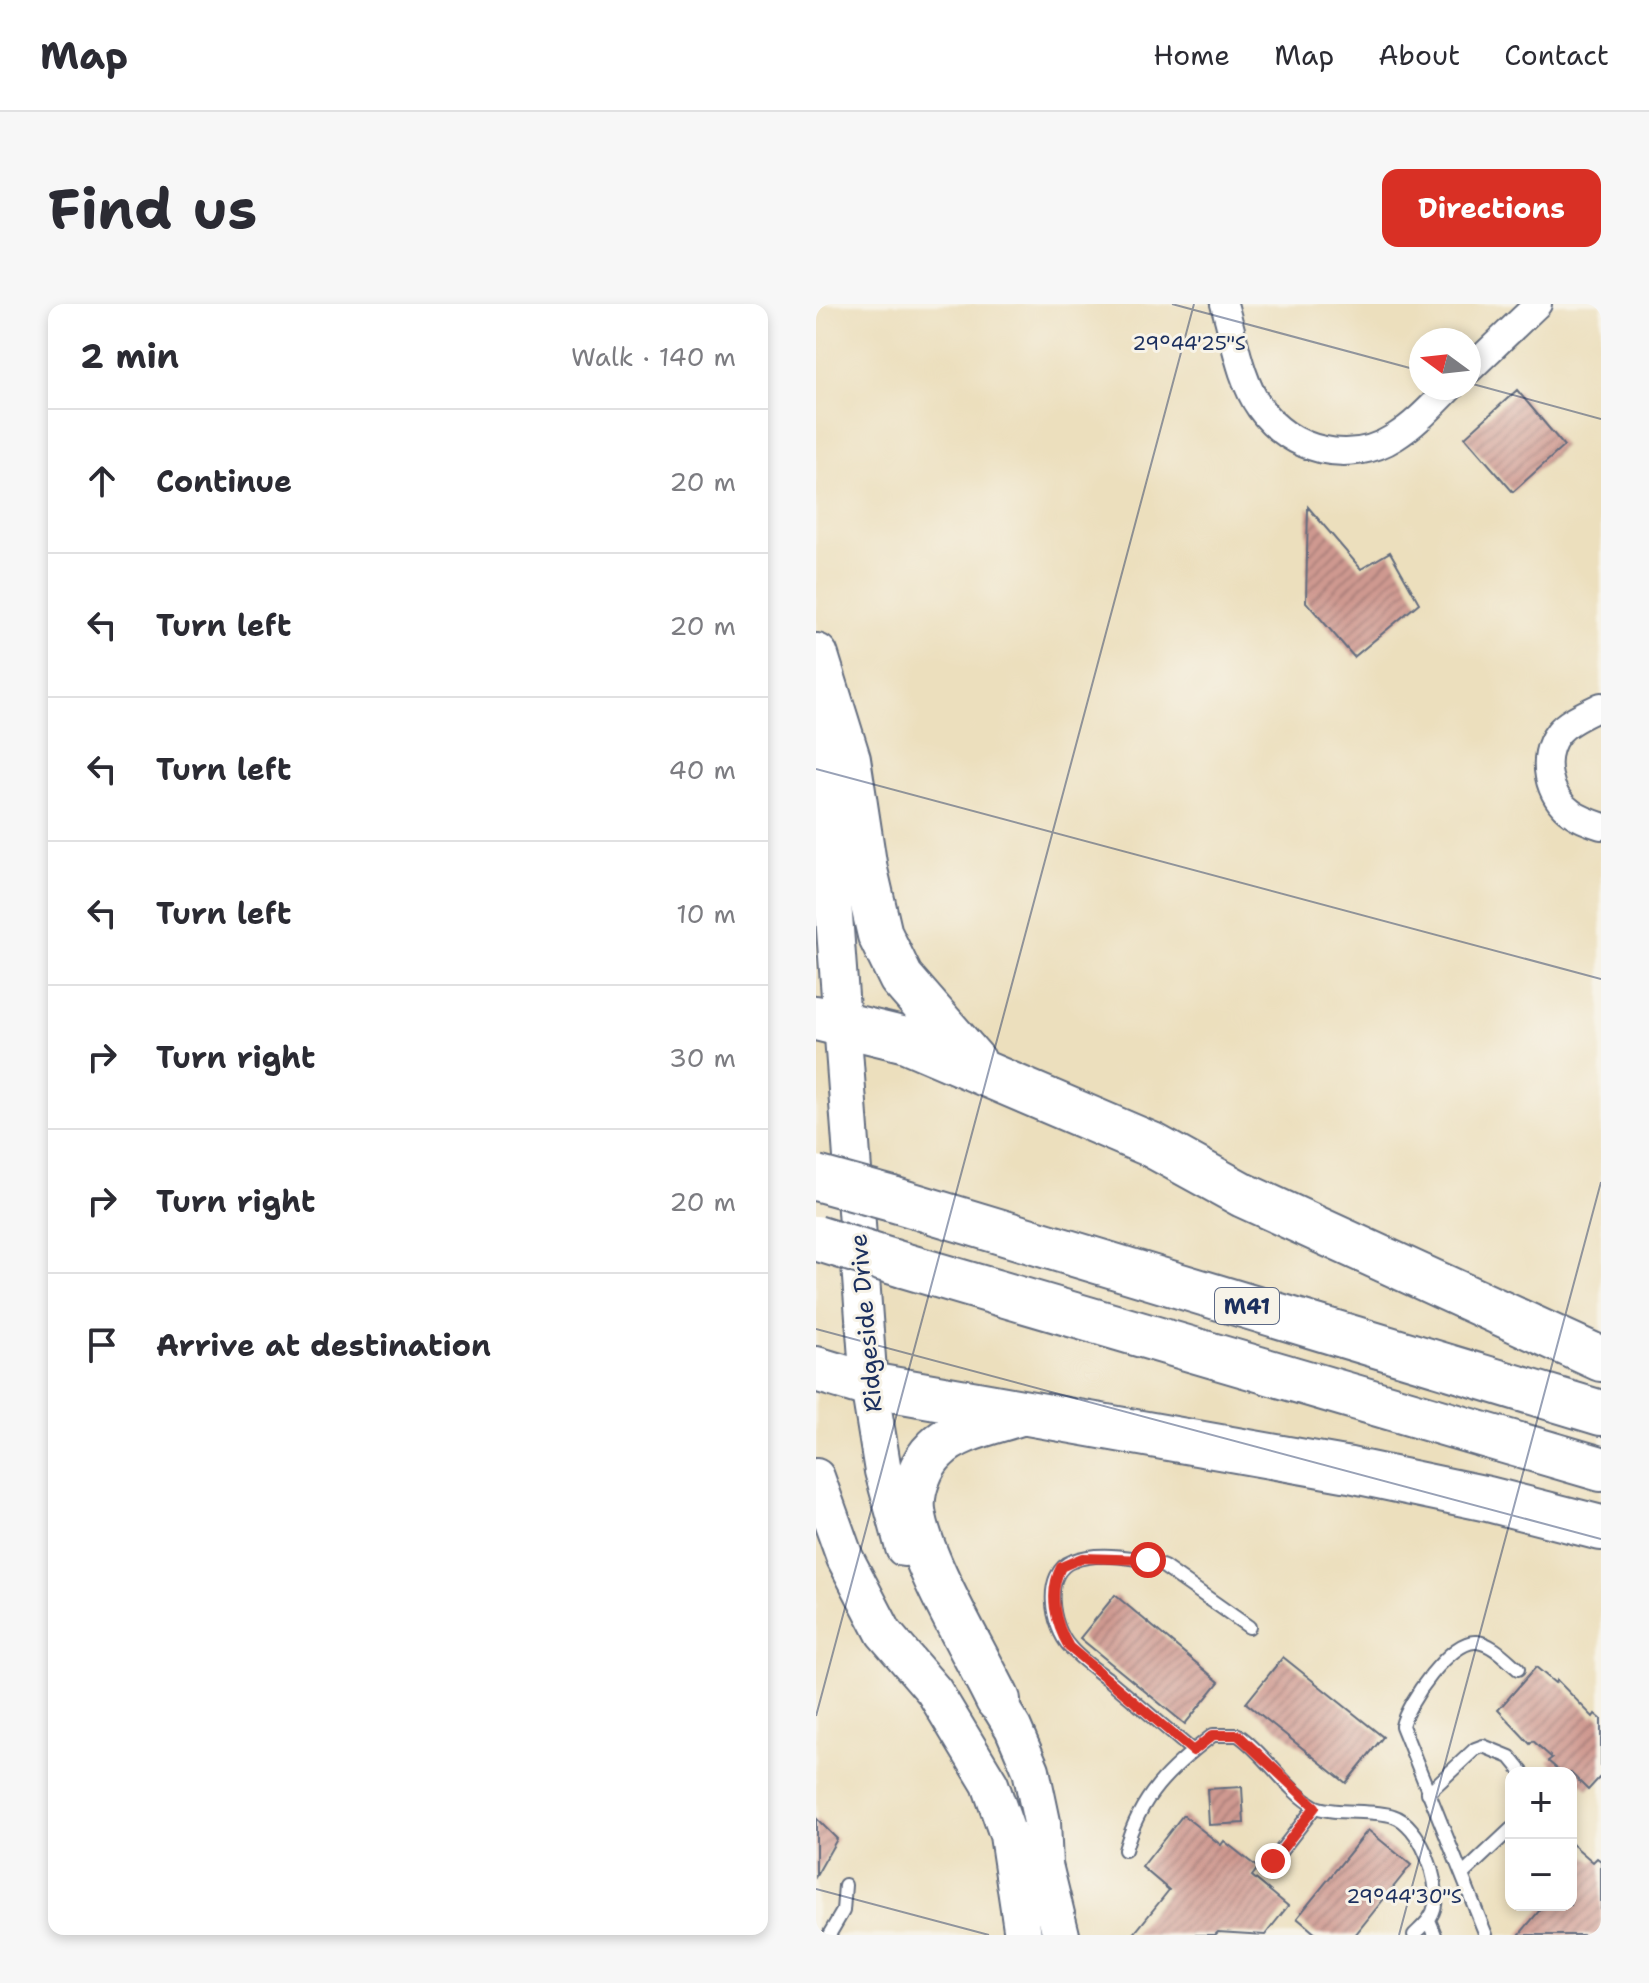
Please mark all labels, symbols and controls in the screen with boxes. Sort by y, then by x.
text: Map [40,30,128,81]
text: Home [1153,36,1230,74]
text: Map [1274,36,1334,74]
text: About [1378,36,1460,74]
text: Contact [1504,36,1609,74]
button: Directions [1382,169,1601,247]
text: Find us [48,171,257,246]
north arrow [1409,328,1481,400]
text: 29°44'25"S [1132,330,1246,356]
text: 2 min [80,333,179,379]
text: Walk · 140 m [571,339,736,374]
icon: ahead [80,459,124,503]
text: Continue [156,461,292,502]
text: 20 m [669,464,736,499]
icon: left [80,603,124,647]
text: Turn left [156,605,291,646]
text: 20 m [669,608,736,643]
icon: left [80,747,124,791]
text: Turn left [156,749,291,790]
text: 40 m [669,752,736,787]
icon: left [80,891,124,935]
text: Turn left [156,893,291,934]
text: 10 m [676,896,736,931]
icon: right [80,1035,124,1079]
text: Turn right [156,1037,315,1078]
text: 30 m [669,1040,736,1075]
icon: right [80,1179,124,1223]
text: Turn right [156,1181,315,1222]
text: 20 m [669,1184,736,1219]
street label: Ridgeside Drive [842,1232,890,1414]
road number: M41 [1215,1288,1279,1324]
icon: arrive [80,1323,124,1367]
text: Arrive at destination [156,1325,491,1366]
route start [1130,1542,1166,1578]
map controls [1505,1767,1577,1911]
button: + [1505,1767,1577,1839]
button: − [1505,1839,1577,1911]
route end [1255,1843,1291,1879]
text: 29°44'30"S [1346,1883,1462,1909]

